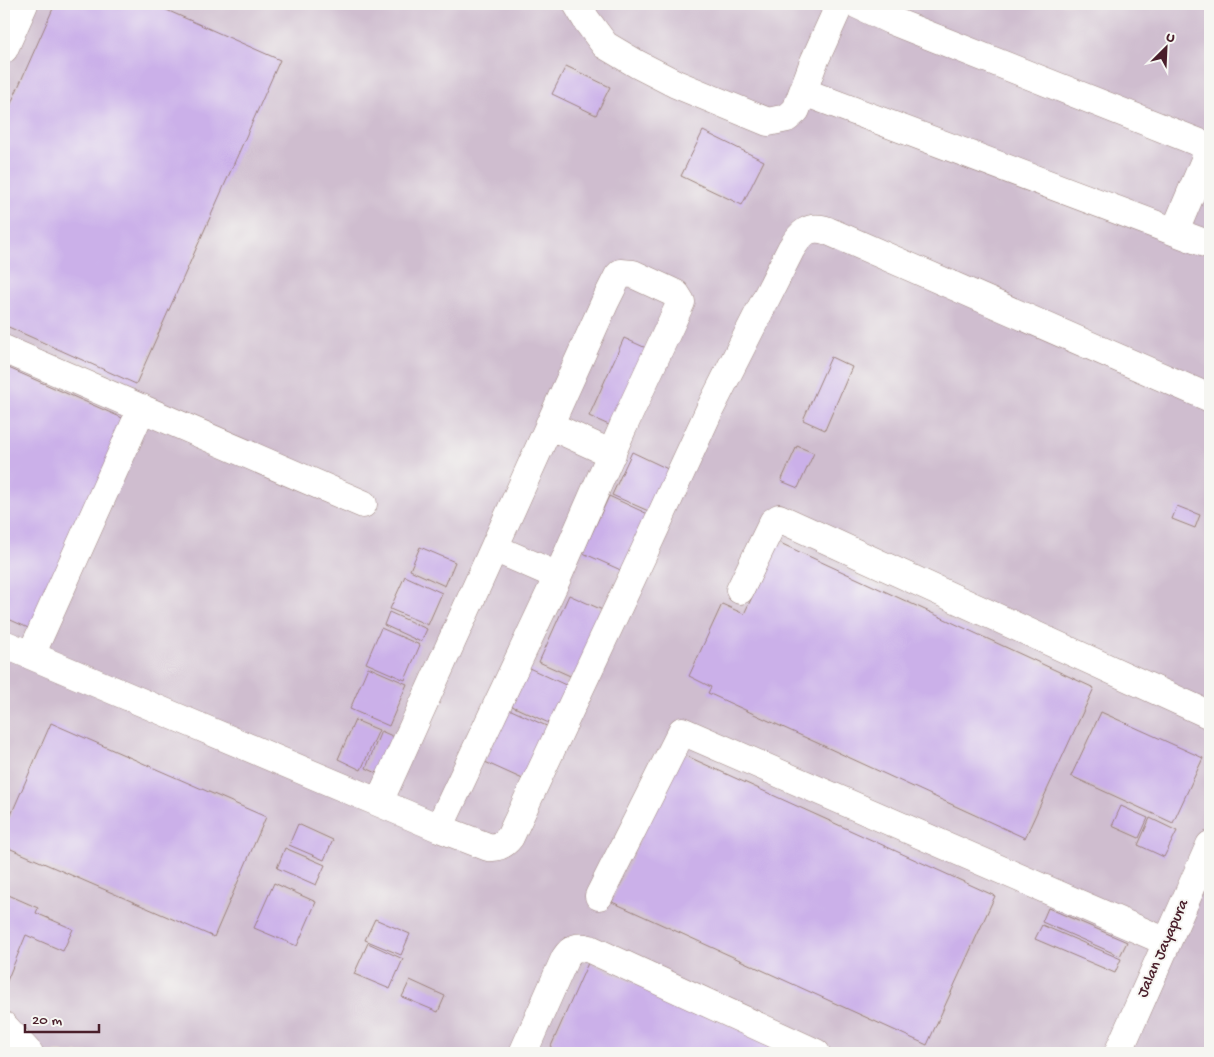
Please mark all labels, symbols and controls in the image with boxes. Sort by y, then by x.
north arrow [1142,22,1192,72]
text: U [1163,29,1177,48]
street label: Jalan Jayapura [1134,896,1195,1001]
scale bar [25,1002,99,1034]
text: 20 m [32,1012,62,1030]

